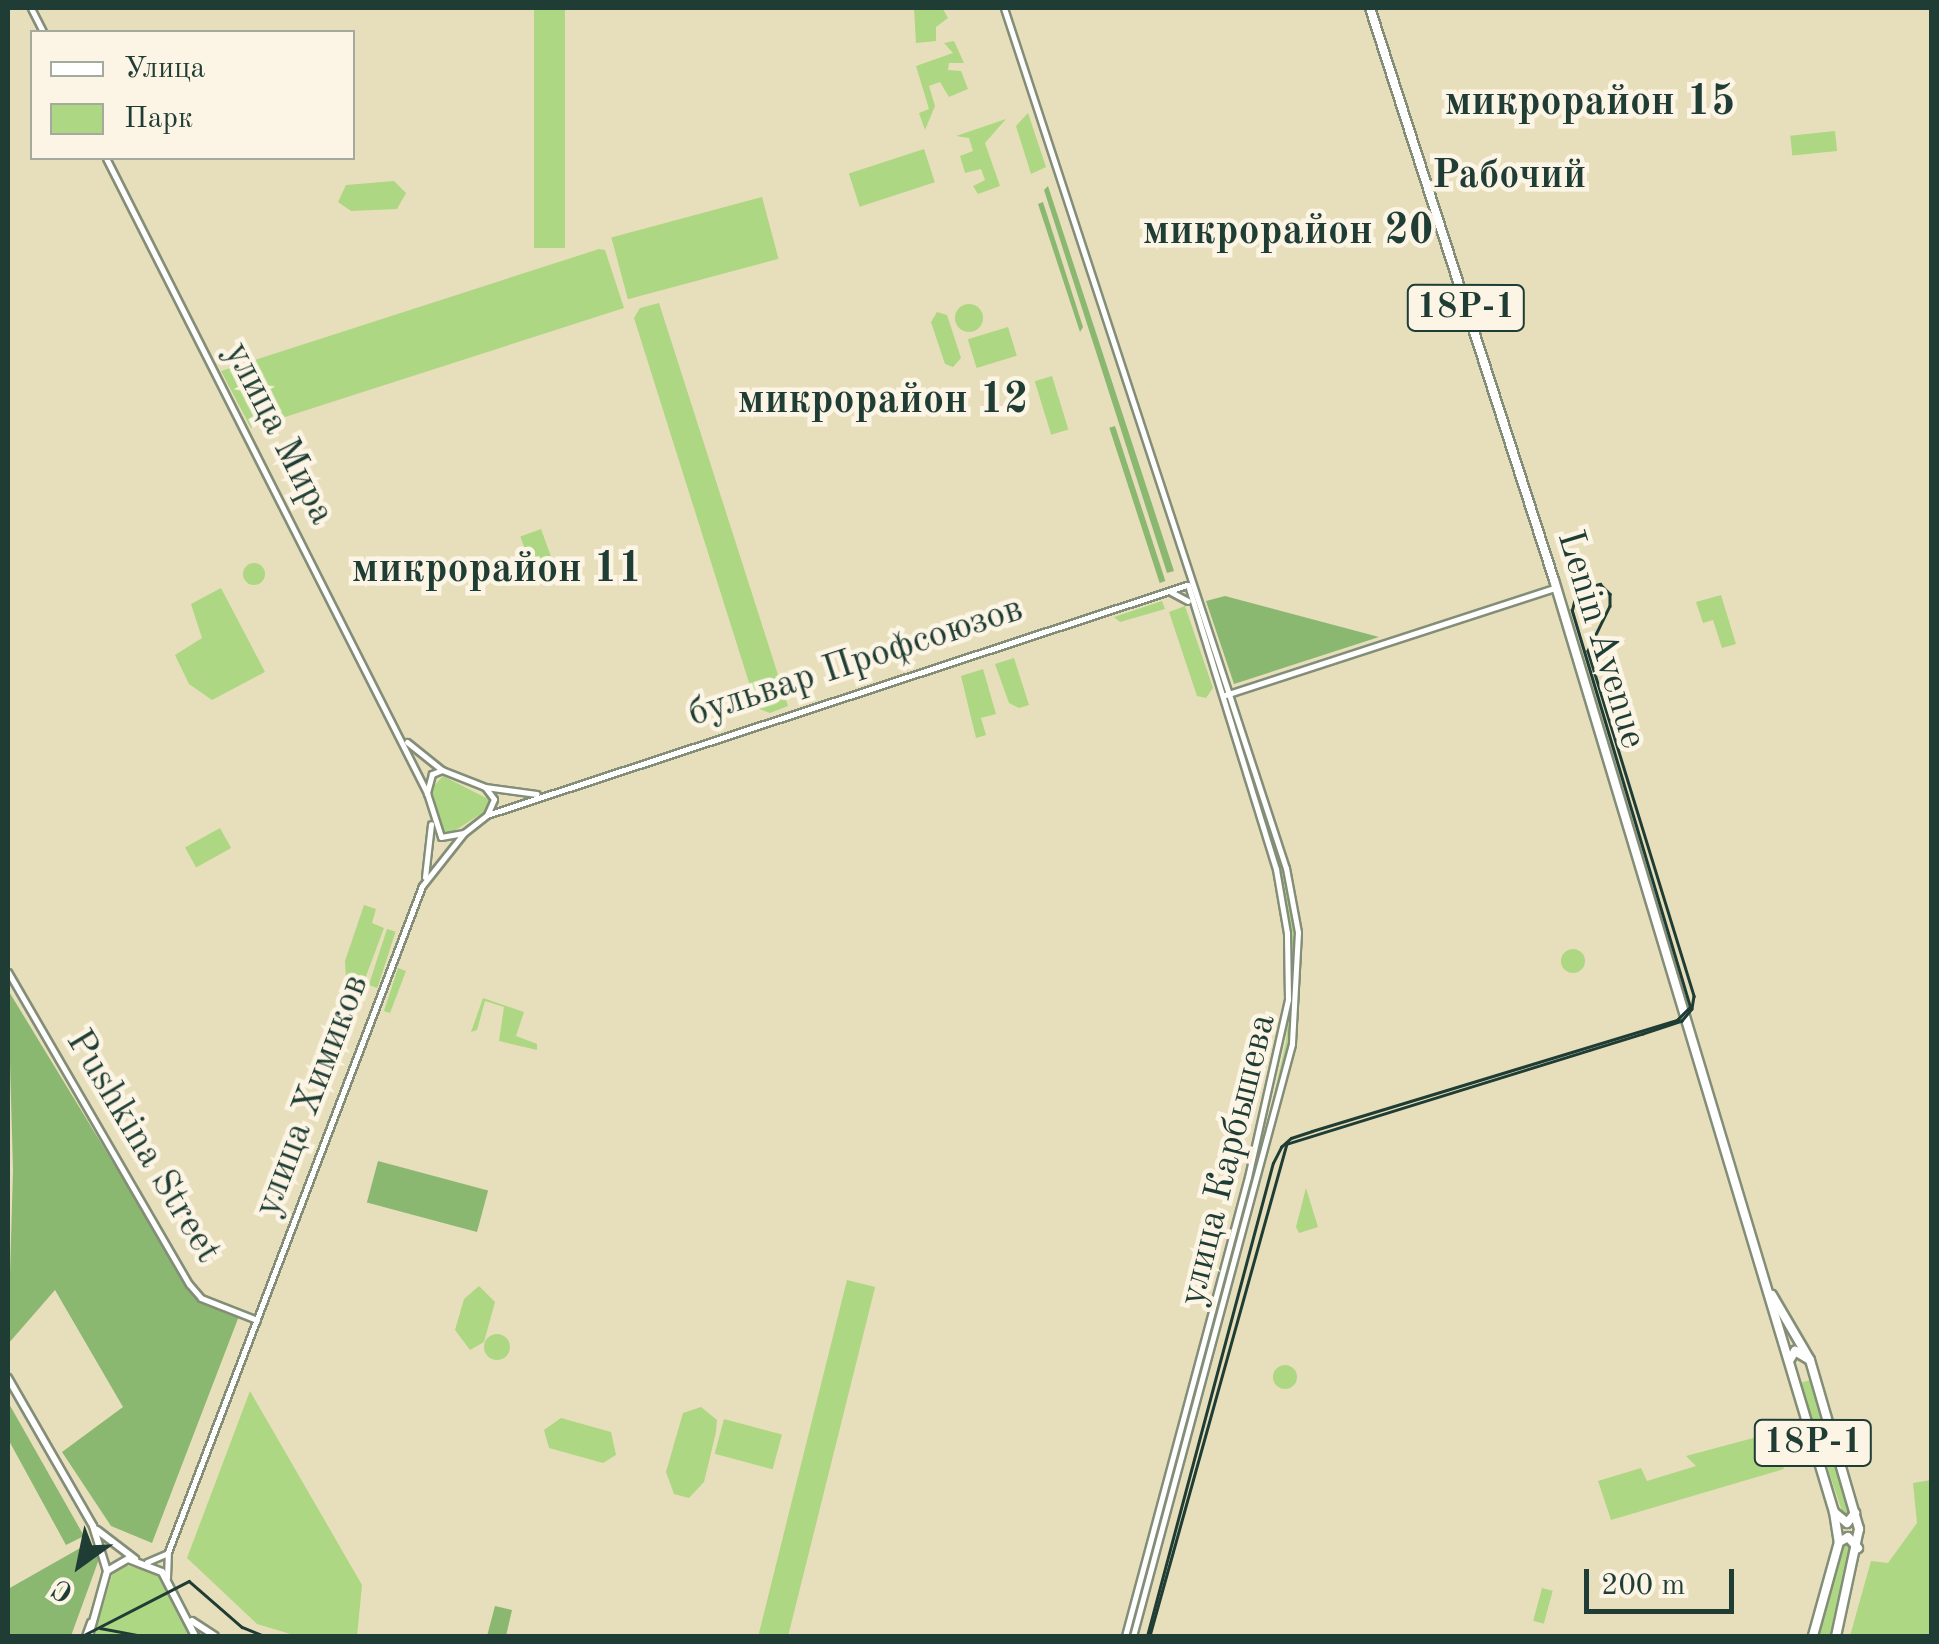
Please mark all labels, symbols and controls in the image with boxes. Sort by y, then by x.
legend [30,30,355,160]
text: Улица [124,54,205,84]
district label: микрорайон 15 [1445,78,1735,128]
text: Парк [124,104,193,134]
district label: Рабочий [1432,153,1586,201]
district label: микрорайон 20 [1143,207,1433,257]
road number: 18Р-1 [1406,278,1526,338]
street label: улица Мира [213,335,343,533]
district label: микрорайон 12 [738,376,1028,426]
street label: Lenin Avenue [1545,525,1655,755]
district label: микрорайон 11 [352,545,642,595]
street label: бульвар Профсоюзов [683,587,1029,739]
street label: улица Химиков [246,969,380,1223]
street label: улица Карбышева [1171,1009,1287,1311]
street label: Pushkina Street [54,1022,230,1272]
road number: 18Р-1 [1753,1413,1873,1473]
north arrow [30,1514,130,1614]
scale bar [1589,1549,1739,1611]
text: 200 m [1601,1571,1685,1601]
text: С [48,1572,79,1606]

